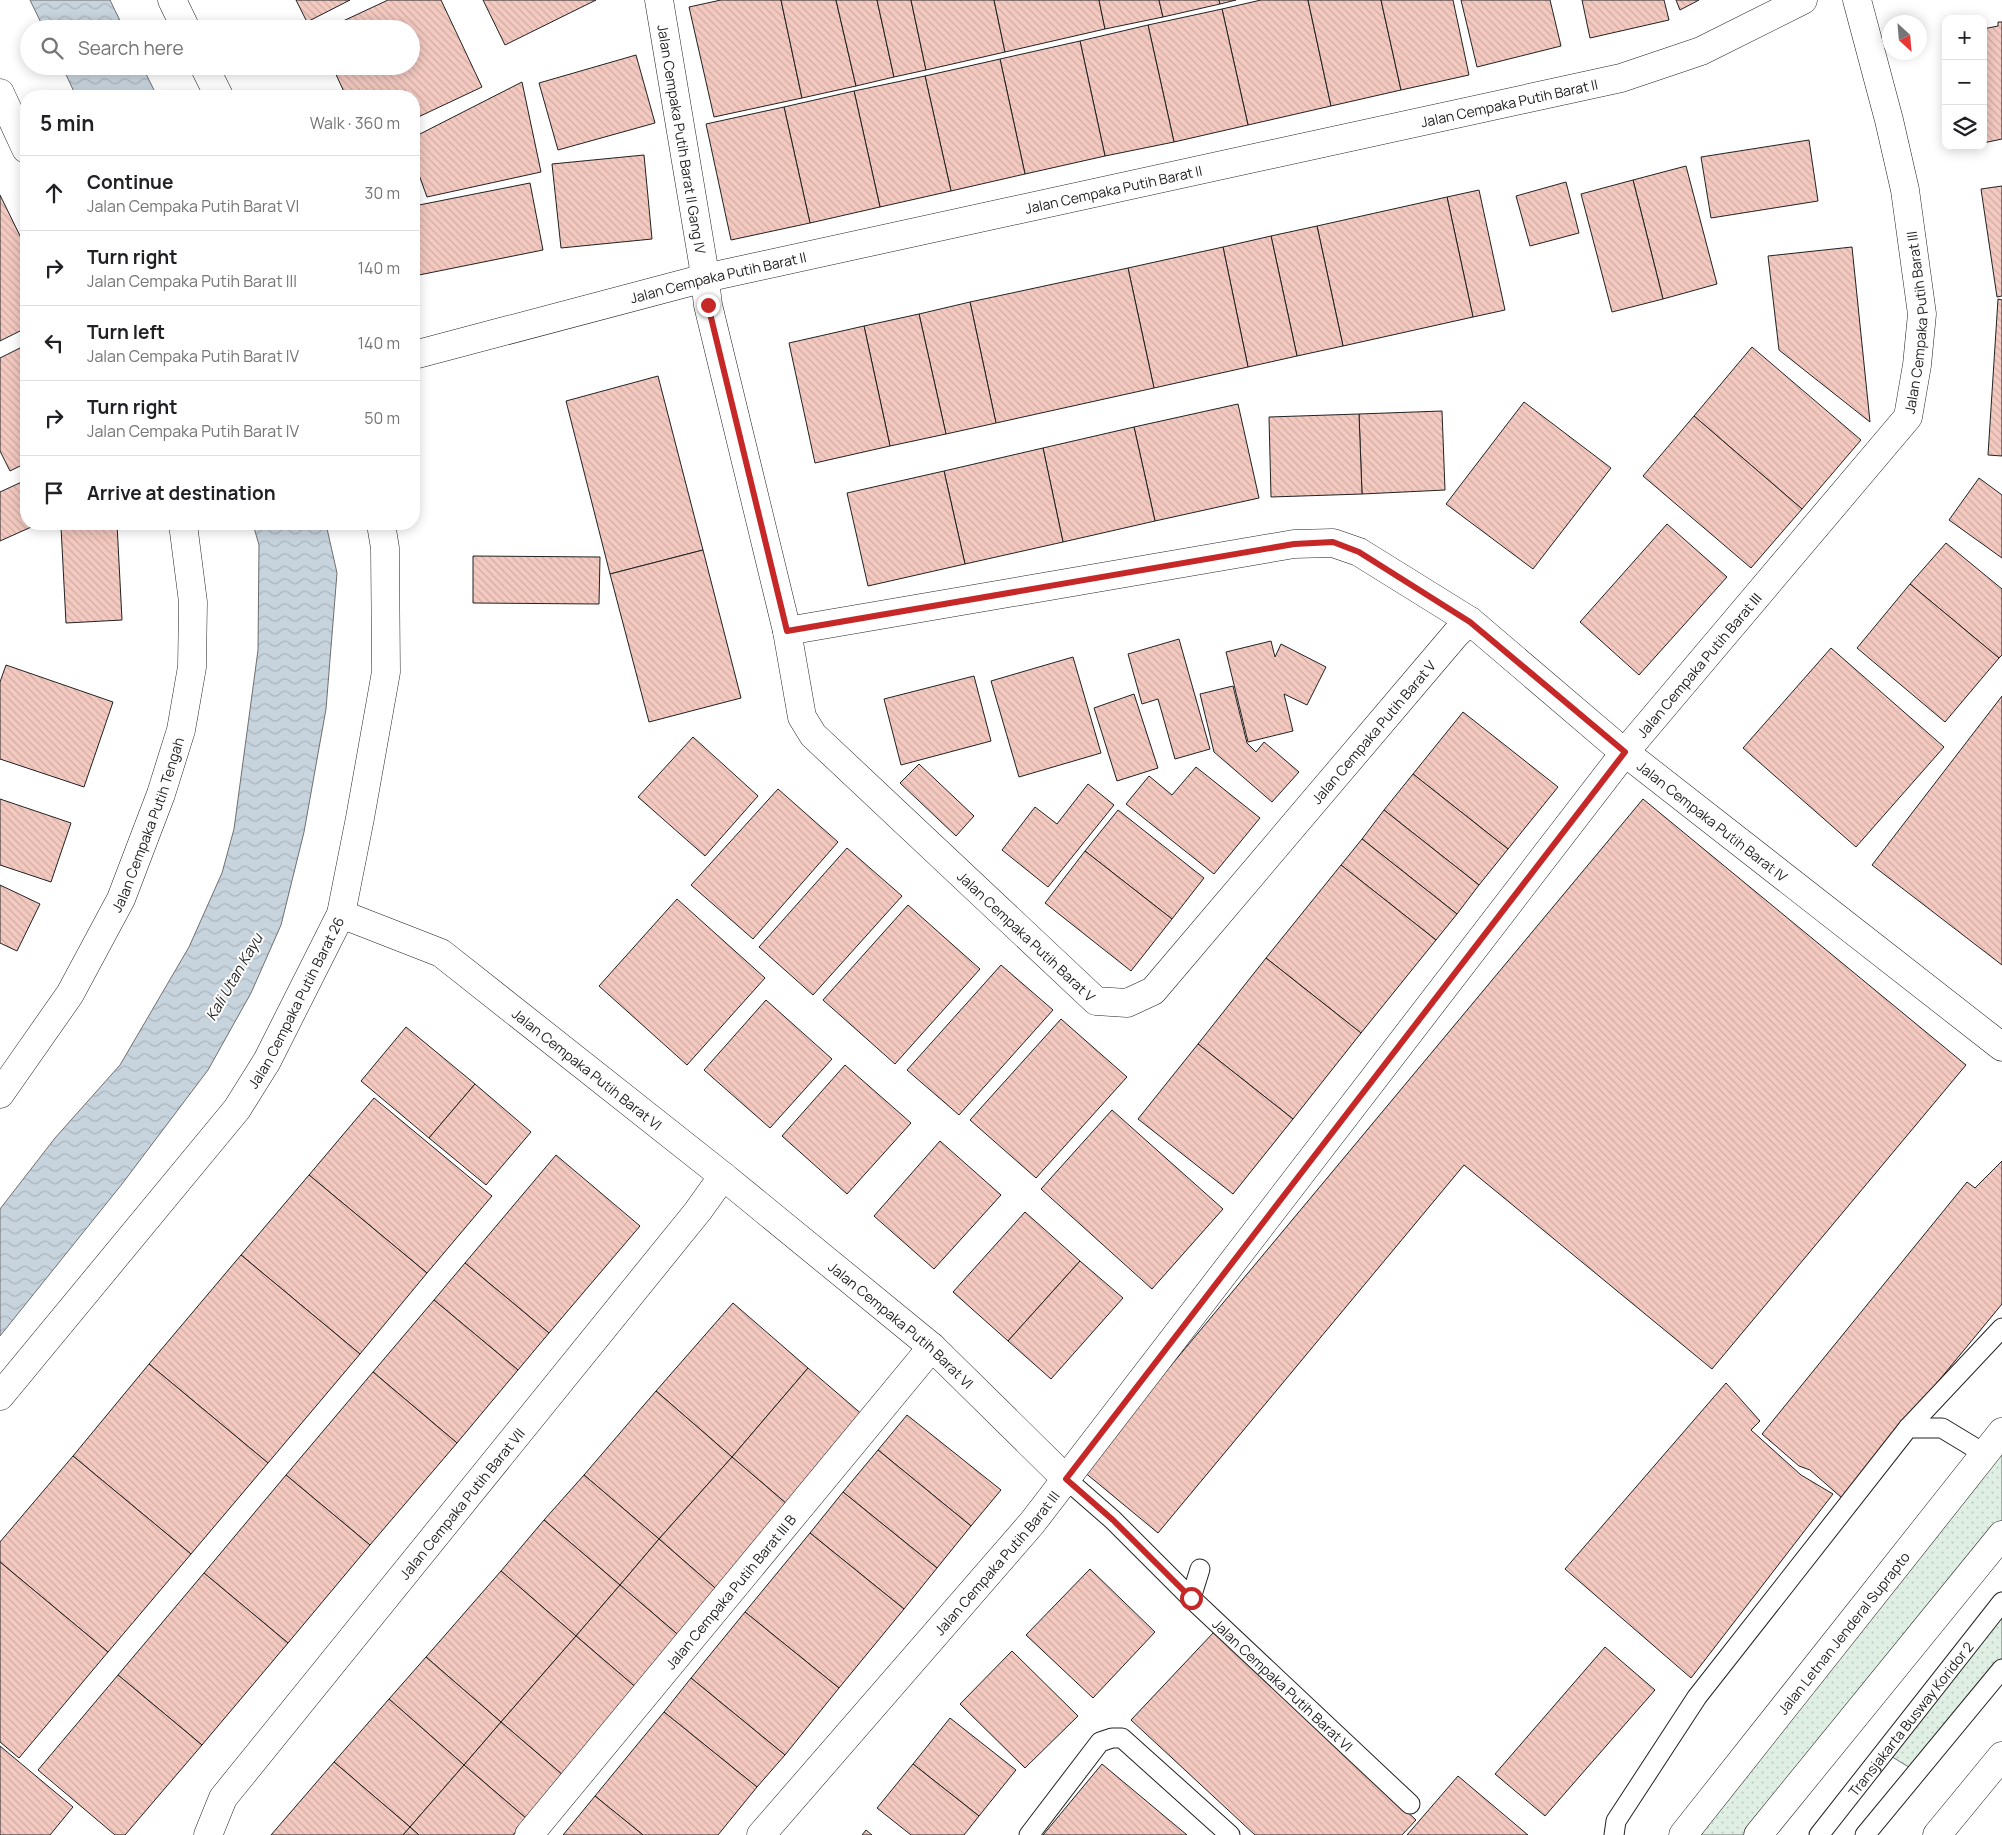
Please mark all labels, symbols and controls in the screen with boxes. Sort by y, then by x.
north arrow [1882,15,1927,60]
map controls [1942,15,1987,150]
button: + [1942,15,1987,60]
search box [20,20,420,75]
street label: Jalan Cempaka Putih Barat II Gang IV [654,23,711,256]
icon: search [38,34,66,62]
text: Search here [78,35,184,61]
button: − [1942,60,1987,105]
street label: Jalan Cempaka Putih Barat II [1419,74,1599,131]
button: layers [1942,105,1987,150]
text: 5 min [40,109,94,137]
text: Walk · 360 m [310,112,400,134]
street label: Jalan Cempaka Putih Barat II [1023,160,1204,217]
text: Continue [87,169,173,195]
icon: ahead [40,179,68,207]
text: 30 m [365,182,400,204]
text: Jalan Cempaka Putih Barat VI [87,195,299,217]
street label: Jalan Cempaka Putih Barat III [1899,230,1931,415]
text: Turn right [87,244,177,270]
street label: Jalan Cempaka Putih Barat II [628,247,808,307]
icon: right [40,254,68,282]
text: 140 m [358,257,400,279]
text: Jalan Cempaka Putih Barat III [87,270,297,292]
route end [697,294,720,317]
text: Turn left [87,319,165,345]
icon: left [40,329,68,357]
text: 140 m [358,332,400,354]
text: Jalan Cempaka Putih Barat IV [87,345,299,367]
text: Turn right [87,394,177,420]
icon: right [40,404,68,432]
text: 50 m [364,407,400,429]
text: Jalan Cempaka Putih Barat IV [87,420,299,442]
icon: arrive [40,479,68,507]
text: Arrive at destination [87,480,276,506]
street label: Jalan Cempaka Putih Barat III [1632,588,1765,741]
street label: Jalan Cempaka Putih Barat V [1307,655,1440,807]
street label: Jalan Cempaka Putih Tengah [106,735,188,915]
street label: Jalan Cempaka Putih Barat IV [1633,756,1792,886]
street label: Jalan Cempaka Putih Barat V [954,866,1100,1006]
street label: Jalan Cempaka Putih Barat 26 [243,913,348,1092]
water label: Kali Utan Kayu [200,929,268,1025]
street label: Jalan Cempaka Putih Barat VI [509,1004,666,1134]
street label: Jalan Cempaka Putih Barat VI [825,1257,978,1392]
street label: Jalan Cempaka Putih Barat VII [395,1424,528,1583]
street label: Jalan Cempaka Putih Barat III [930,1486,1063,1639]
street label: Jalan Cempaka Putih Barat III B [661,1510,800,1673]
street label: Jalan Letnan Jenderal Suprapto [1773,1547,1913,1718]
route start [1180,1587,1203,1610]
street label: Jalan Cempaka Putih Barat VI [1209,1614,1357,1755]
street label: Transjakarta Busway Koridor 2 [1844,1637,1977,1800]

